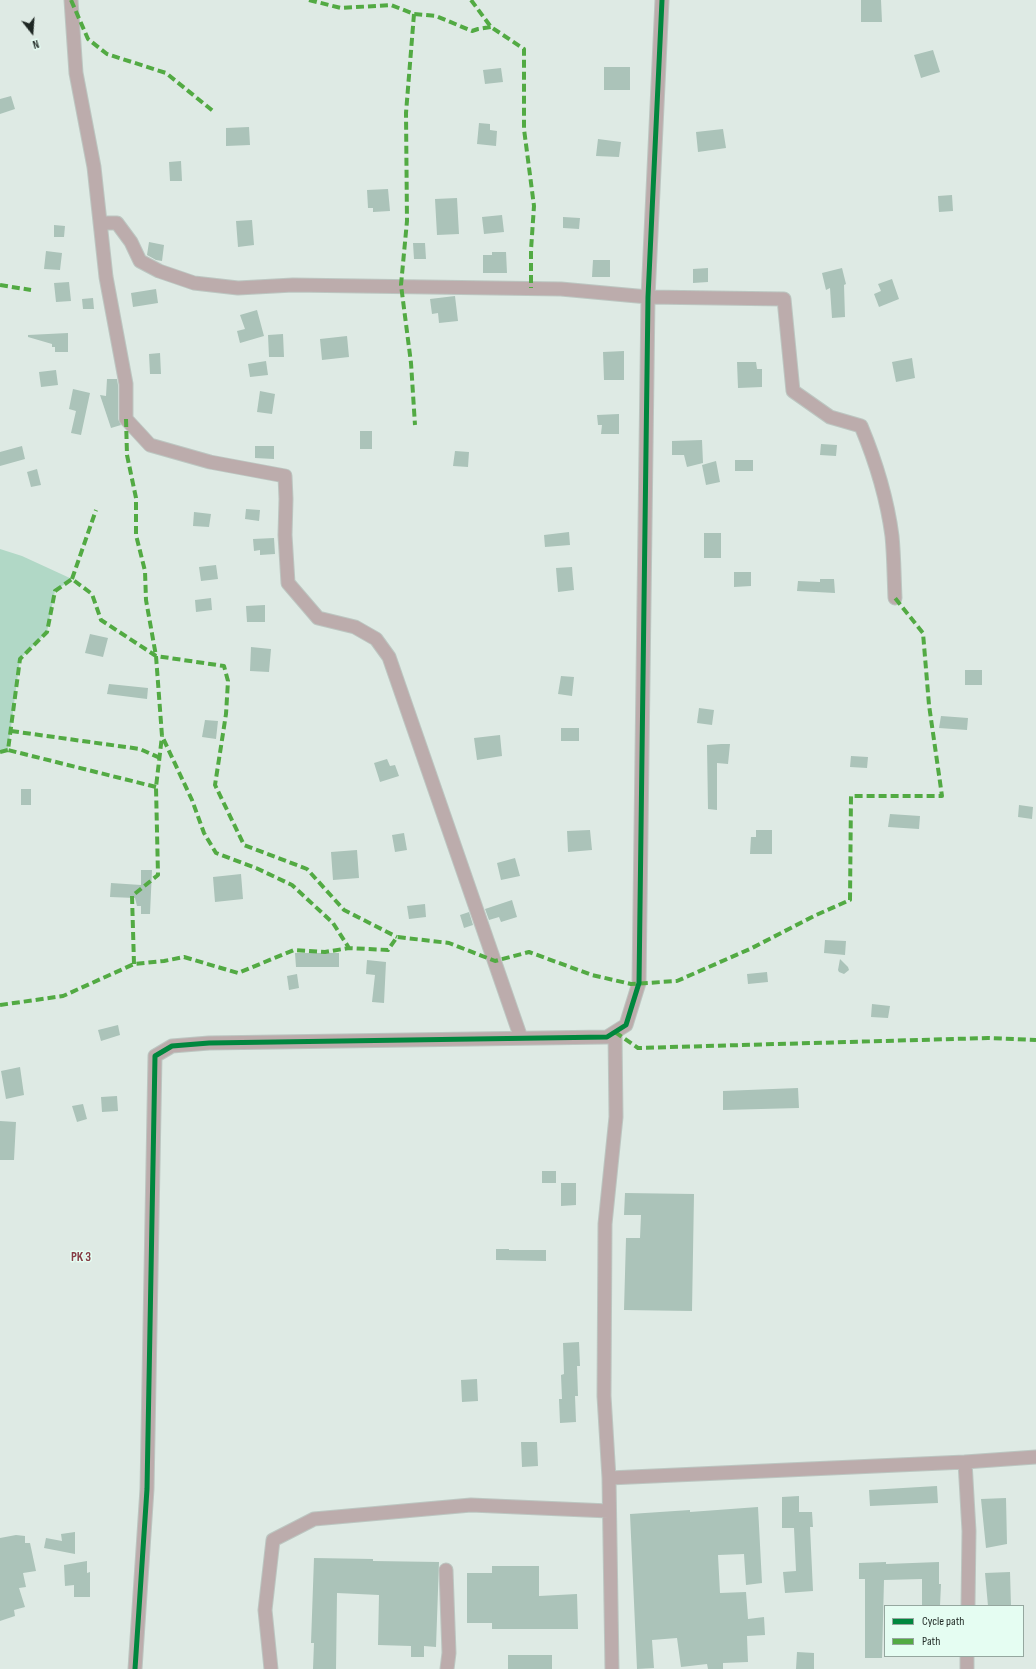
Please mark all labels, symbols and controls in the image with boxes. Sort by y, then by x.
north arrow [12,12,52,52]
text: N [31,37,40,51]
district label: PK 3 [71,1250,91,1266]
legend [884,1605,1024,1657]
text: Cycle path [922,1614,964,1629]
text: Path [922,1634,940,1649]

